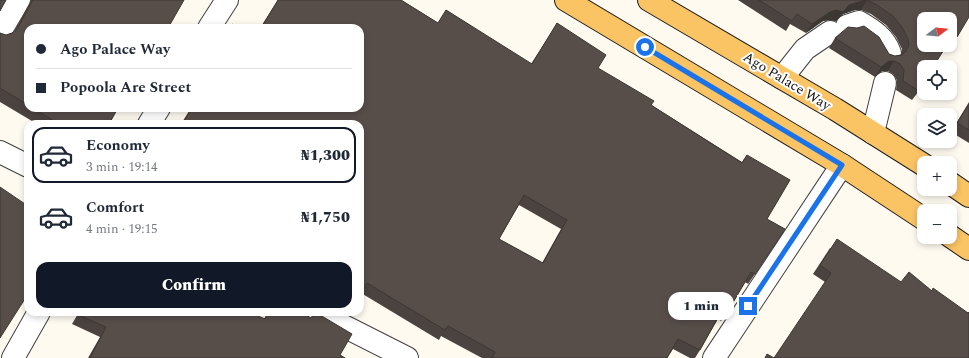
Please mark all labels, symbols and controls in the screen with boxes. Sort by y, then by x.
north arrow [917,12,957,52]
map controls [917,12,957,244]
text: Ago Palace Way [60,38,170,61]
route start [636,38,654,56]
street label: Ago Palace Way [739,46,836,116]
button: locate [917,60,957,100]
text: Popoola Are Street [60,76,191,99]
button: layers [917,108,957,148]
text: Economy [86,134,150,157]
icon: car [38,137,74,173]
text: ₦1,300 [301,144,350,167]
button: + [917,156,957,196]
text: 3 min · 19:14 [86,157,158,177]
text: Comfort [86,196,144,219]
icon: car [38,199,74,235]
button: − [917,204,957,244]
text: ₦1,750 [301,206,350,229]
text: 4 min · 19:15 [86,219,158,239]
button: Confirm [36,262,352,308]
callout: 1 min [668,292,734,320]
text: 1 min [683,296,719,316]
route end [739,297,757,315]

